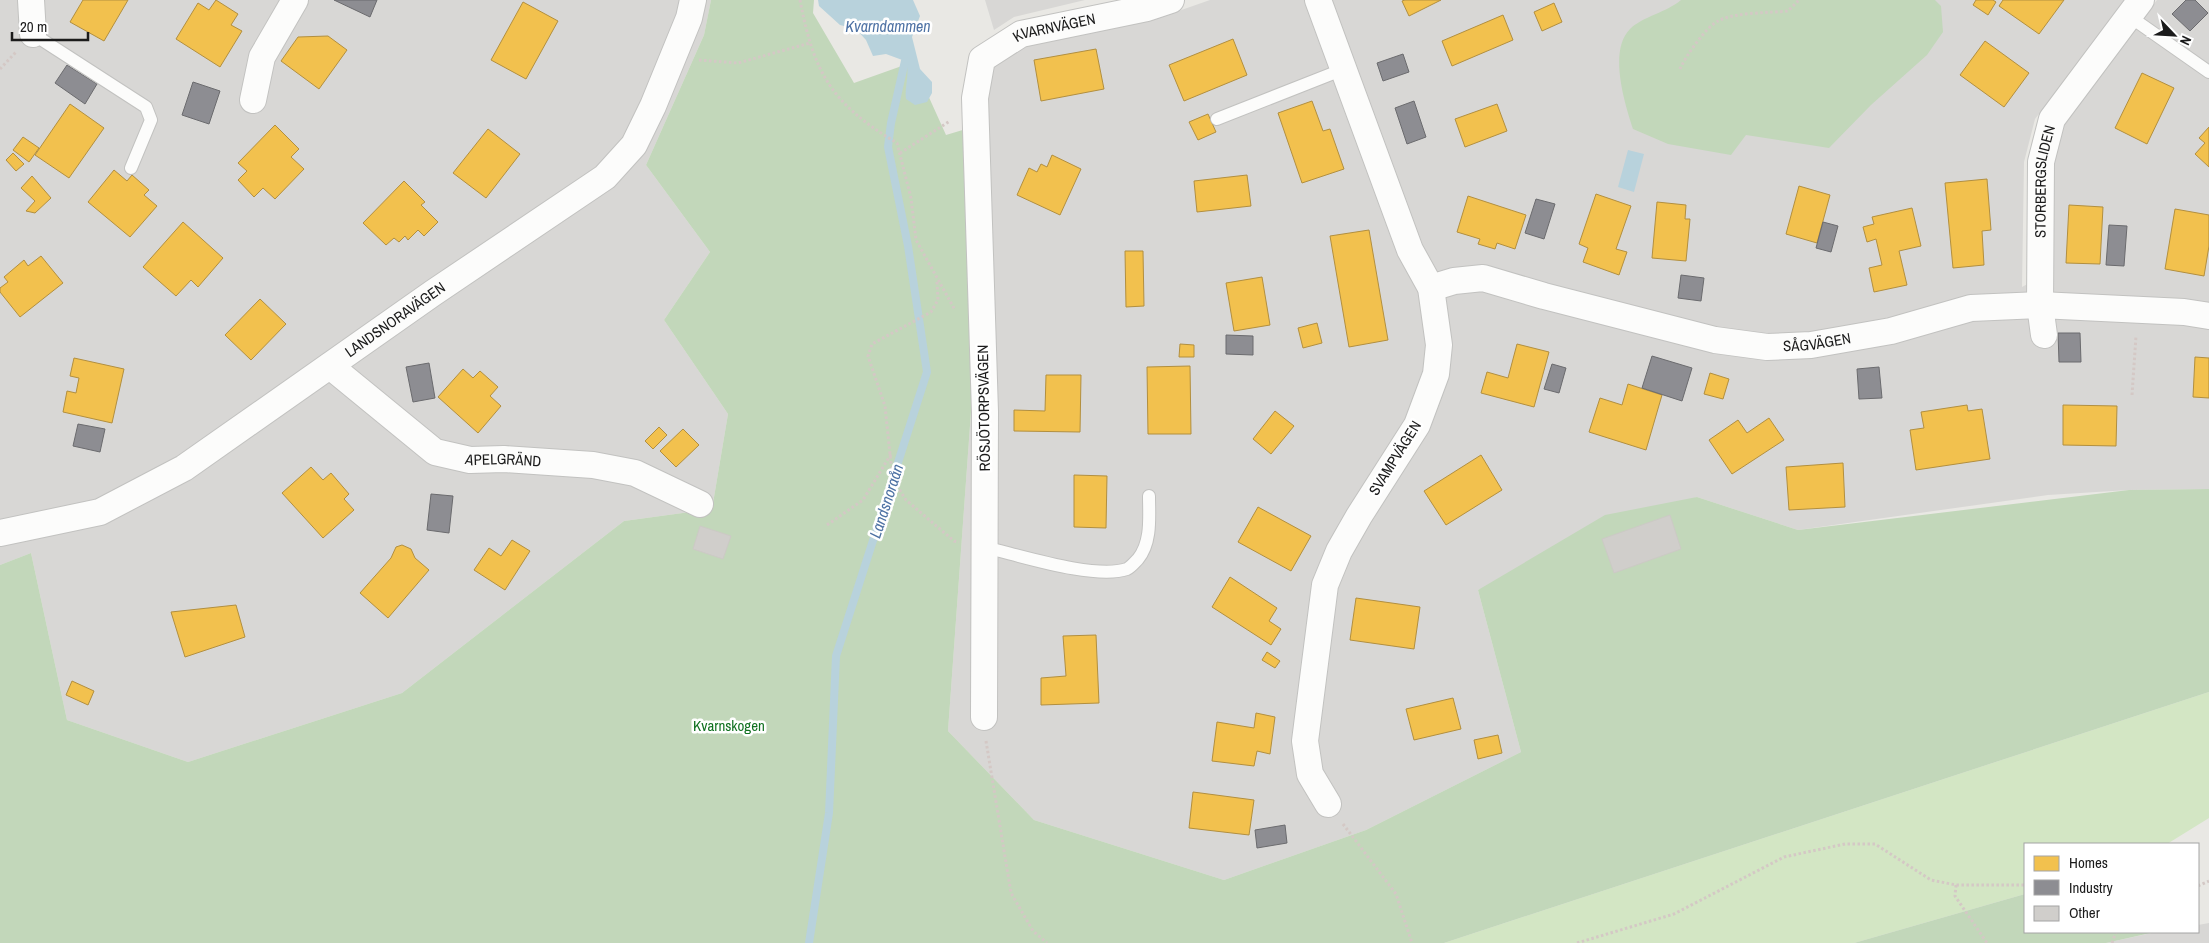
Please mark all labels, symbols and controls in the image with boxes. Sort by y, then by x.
street label: KVARNVÄGEN [1008,8,1097,47]
scale bar [12,10,89,42]
north arrow [2149,10,2199,60]
water label: Kvarndammen [845,15,931,37]
text: 20 m [20,16,47,37]
text: N [2176,33,2196,48]
street label: STORBERGSLIDEN [2029,123,2060,238]
street label: LANDSNORAVÄGEN [340,277,449,362]
street label: SÅGVÄGEN [1783,327,1852,356]
street label: RÖSJÖTORPSVÄGEN [972,344,995,472]
street label: SVAMPVÄGEN [1363,416,1426,499]
street label: APELGRÄND [462,448,542,471]
water label: Landsnoraån [864,461,908,541]
park label: Kvarnskogen [693,715,765,736]
legend [2024,843,2199,933]
text: Homes [2069,852,2108,873]
text: Industry [2069,877,2114,898]
text: Other [2069,902,2100,923]

